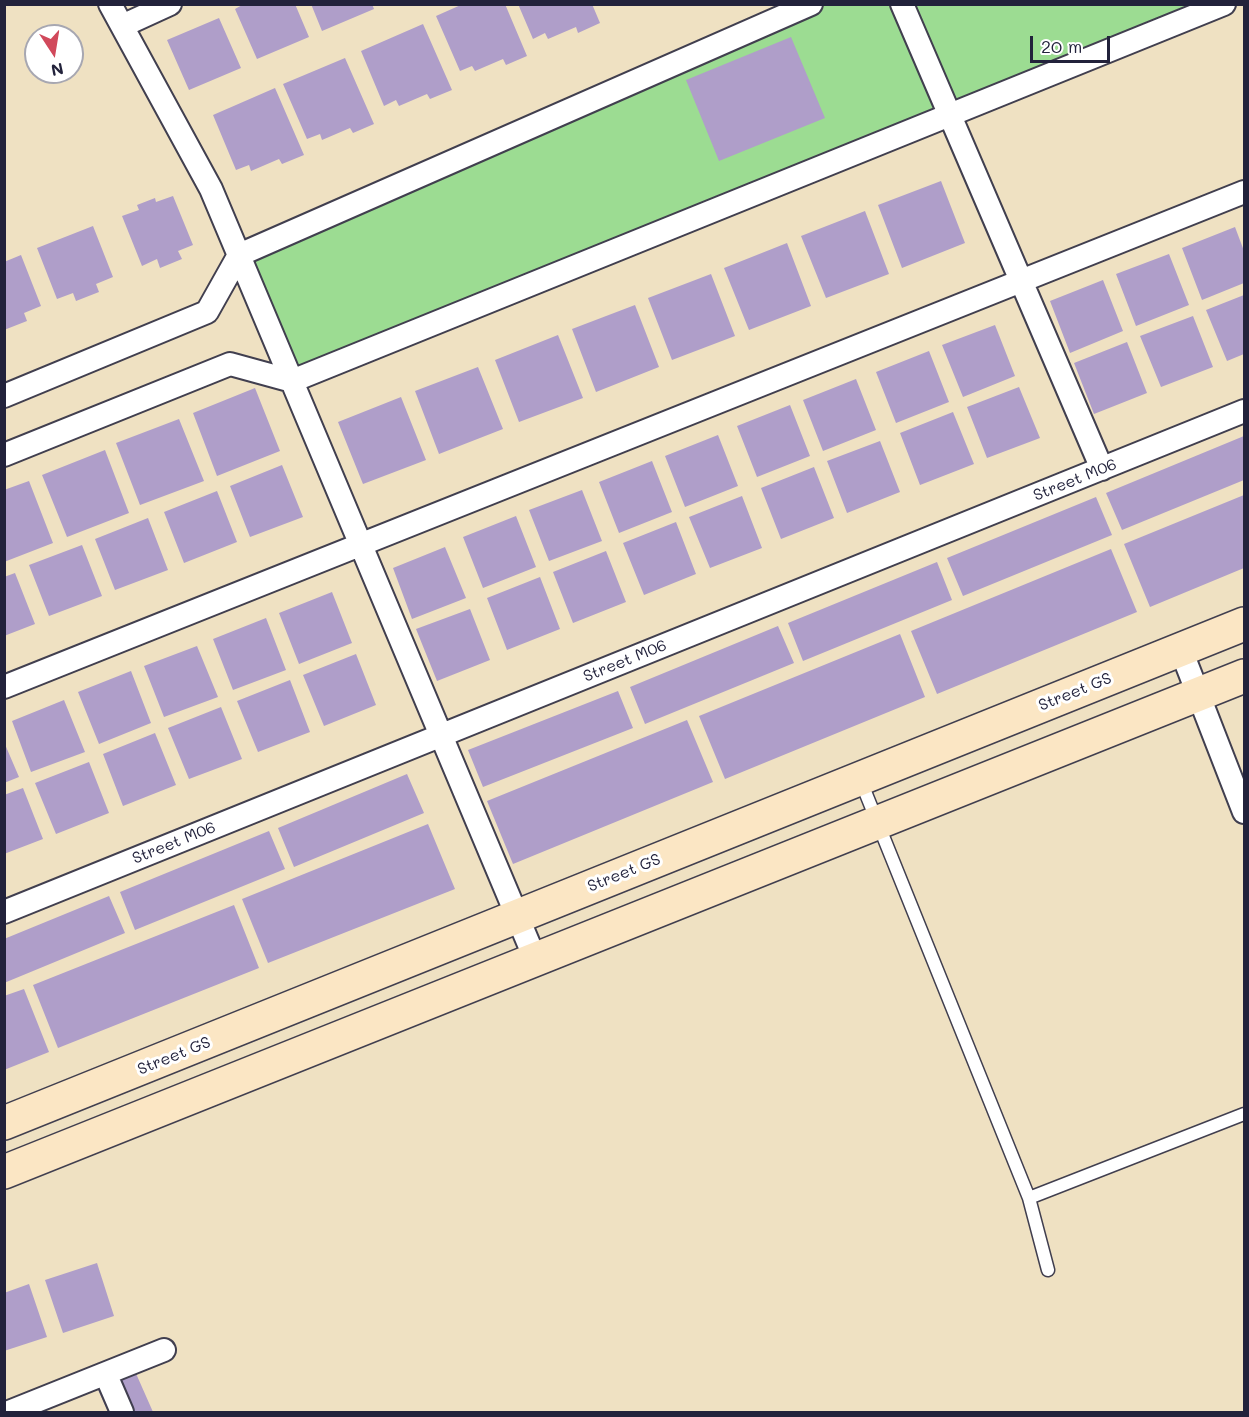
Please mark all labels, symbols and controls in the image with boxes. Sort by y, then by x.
north arrow [24,24,84,84]
scale bar [1033,24,1112,62]
text: 20 m [1041,34,1082,58]
text: N [49,59,66,82]
street label: Street M06 [1030,455,1120,505]
street label: Street M06 [580,636,670,686]
street label: Street GS [1036,669,1114,715]
street label: Street M06 [129,818,219,868]
street label: Street GS [585,850,663,896]
street label: Street GS [135,1033,213,1079]

